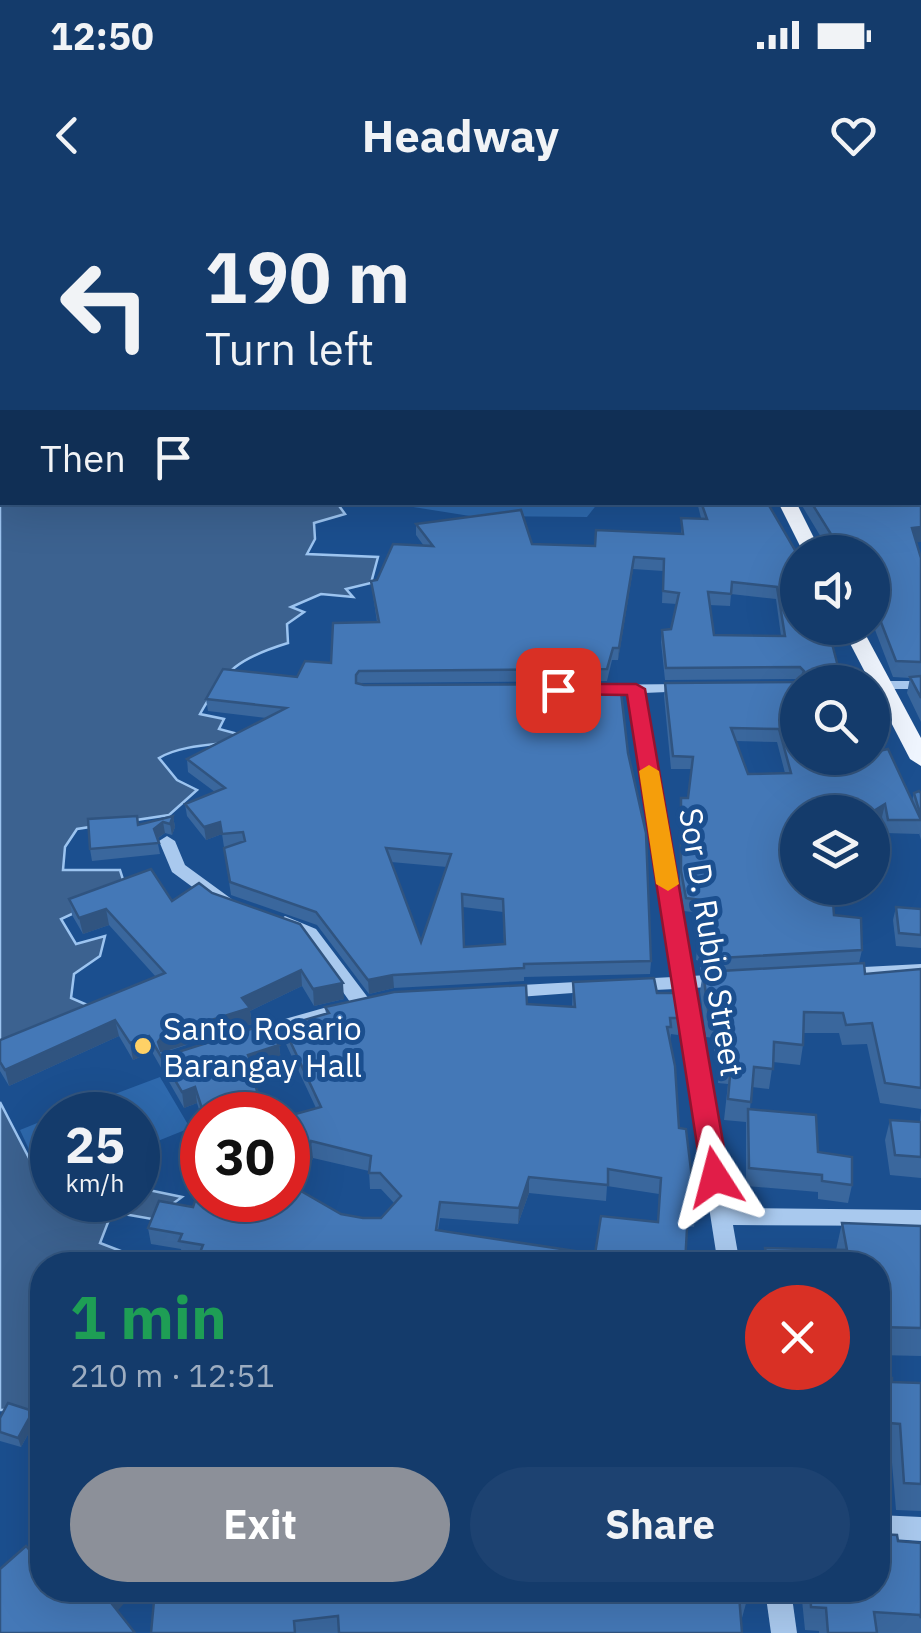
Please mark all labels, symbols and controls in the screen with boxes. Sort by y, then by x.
text: 12:50 [50,11,154,60]
text: Headway [362,106,559,164]
icon: back [40,108,95,163]
icon: heart [826,108,881,163]
text: 190 m [205,231,410,322]
icon: left [40,240,170,370]
text: Turn left [205,319,374,377]
icon: arrive [146,430,201,485]
text: Then [40,433,126,482]
map controls [780,535,890,905]
button: sound [780,535,890,645]
pin [516,648,601,733]
icon: arrive [531,663,586,718]
button: search [780,665,890,775]
button: layers [780,795,890,905]
street label: Sor D. Rubio Street [670,805,754,1079]
place label: Santo Rosario Barangay Hall [163,1007,362,1086]
marker: Santo Rosario Barangay Hall [132,1035,154,1057]
speed limit sign: 30 [180,1092,310,1222]
text: 25 [65,1112,125,1177]
position arrow [663,1125,767,1229]
text: km/h [66,1166,124,1199]
text: 1 min [70,1277,227,1356]
button: close [745,1285,850,1390]
text: 210 m · 12:51 [70,1354,275,1396]
button: Exit [70,1467,450,1582]
button: Share [470,1467,850,1582]

